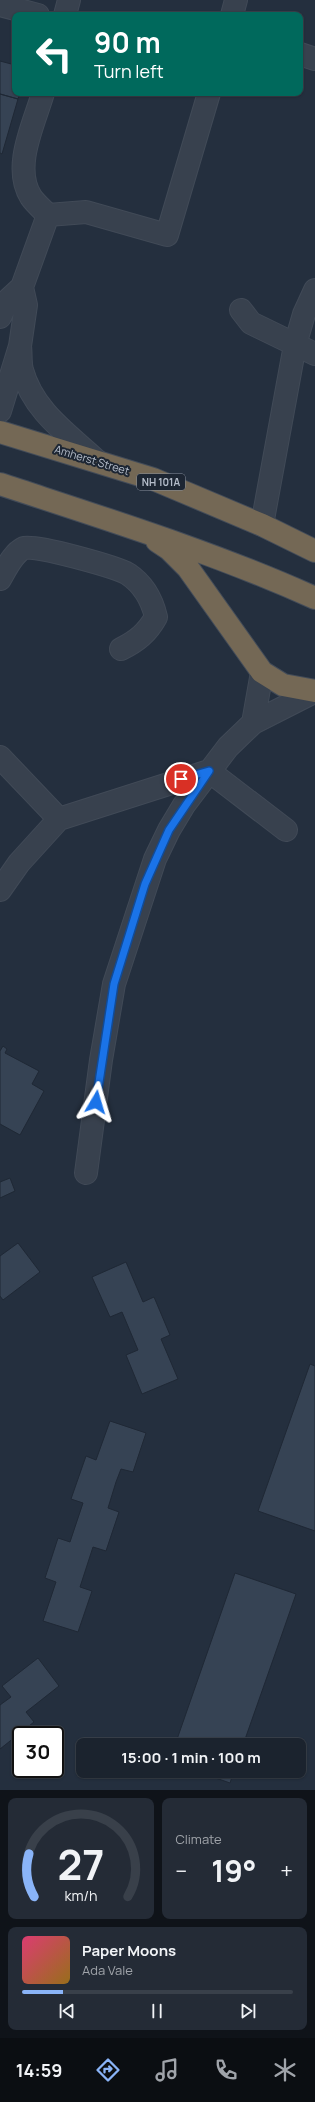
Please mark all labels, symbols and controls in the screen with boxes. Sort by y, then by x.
text: 90 m [94,23,161,61]
icon: left [28,28,80,80]
text: Turn left [94,59,164,83]
street label: Amherst Street [53,441,131,478]
road number: NH 101A [137,474,185,490]
pin [164,762,198,796]
icon: arrive [170,768,192,790]
position arrow [75,1081,117,1123]
speed limit sign: 30 [12,1726,64,1778]
text: 15:00 · 1 min · 100 m [121,1747,261,1768]
text: Climate [176,1830,222,1848]
text: 27 [57,1835,104,1891]
text: 19° [211,1850,257,1891]
text: − [176,1856,187,1886]
text: + [280,1856,293,1886]
text: km/h [64,1885,97,1904]
text: Paper Moons [82,1940,176,1961]
text: Ada Vale [82,1961,133,1979]
icon: previous [56,2000,78,2022]
icon: pause [146,2000,168,2022]
icon: next [237,2000,259,2022]
icon: directions [94,2056,122,2084]
icon: music [153,2056,181,2084]
icon: phone [212,2056,240,2084]
icon: climate [271,2056,299,2084]
text: 14:59 [16,2058,62,2082]

